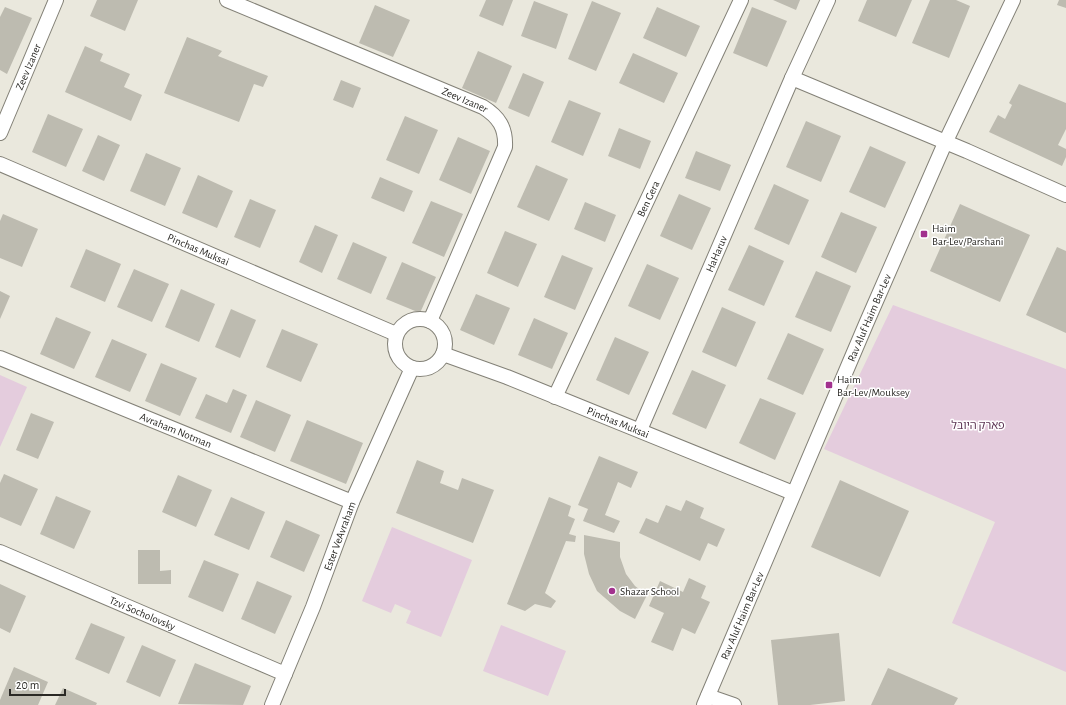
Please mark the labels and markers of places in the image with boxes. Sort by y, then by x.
place label: Haim Bar-Lev/Parshani [932,223,1003,247]
marker: Haim Bar-Lev/Parshani [919,229,929,239]
place label: Haim Bar-Lev/Mouksey [837,374,910,398]
marker: Haim Bar-Lev/Mouksey [824,380,834,390]
marker: Shazar School [607,586,617,596]
place label: Shazar School [620,586,679,597]

